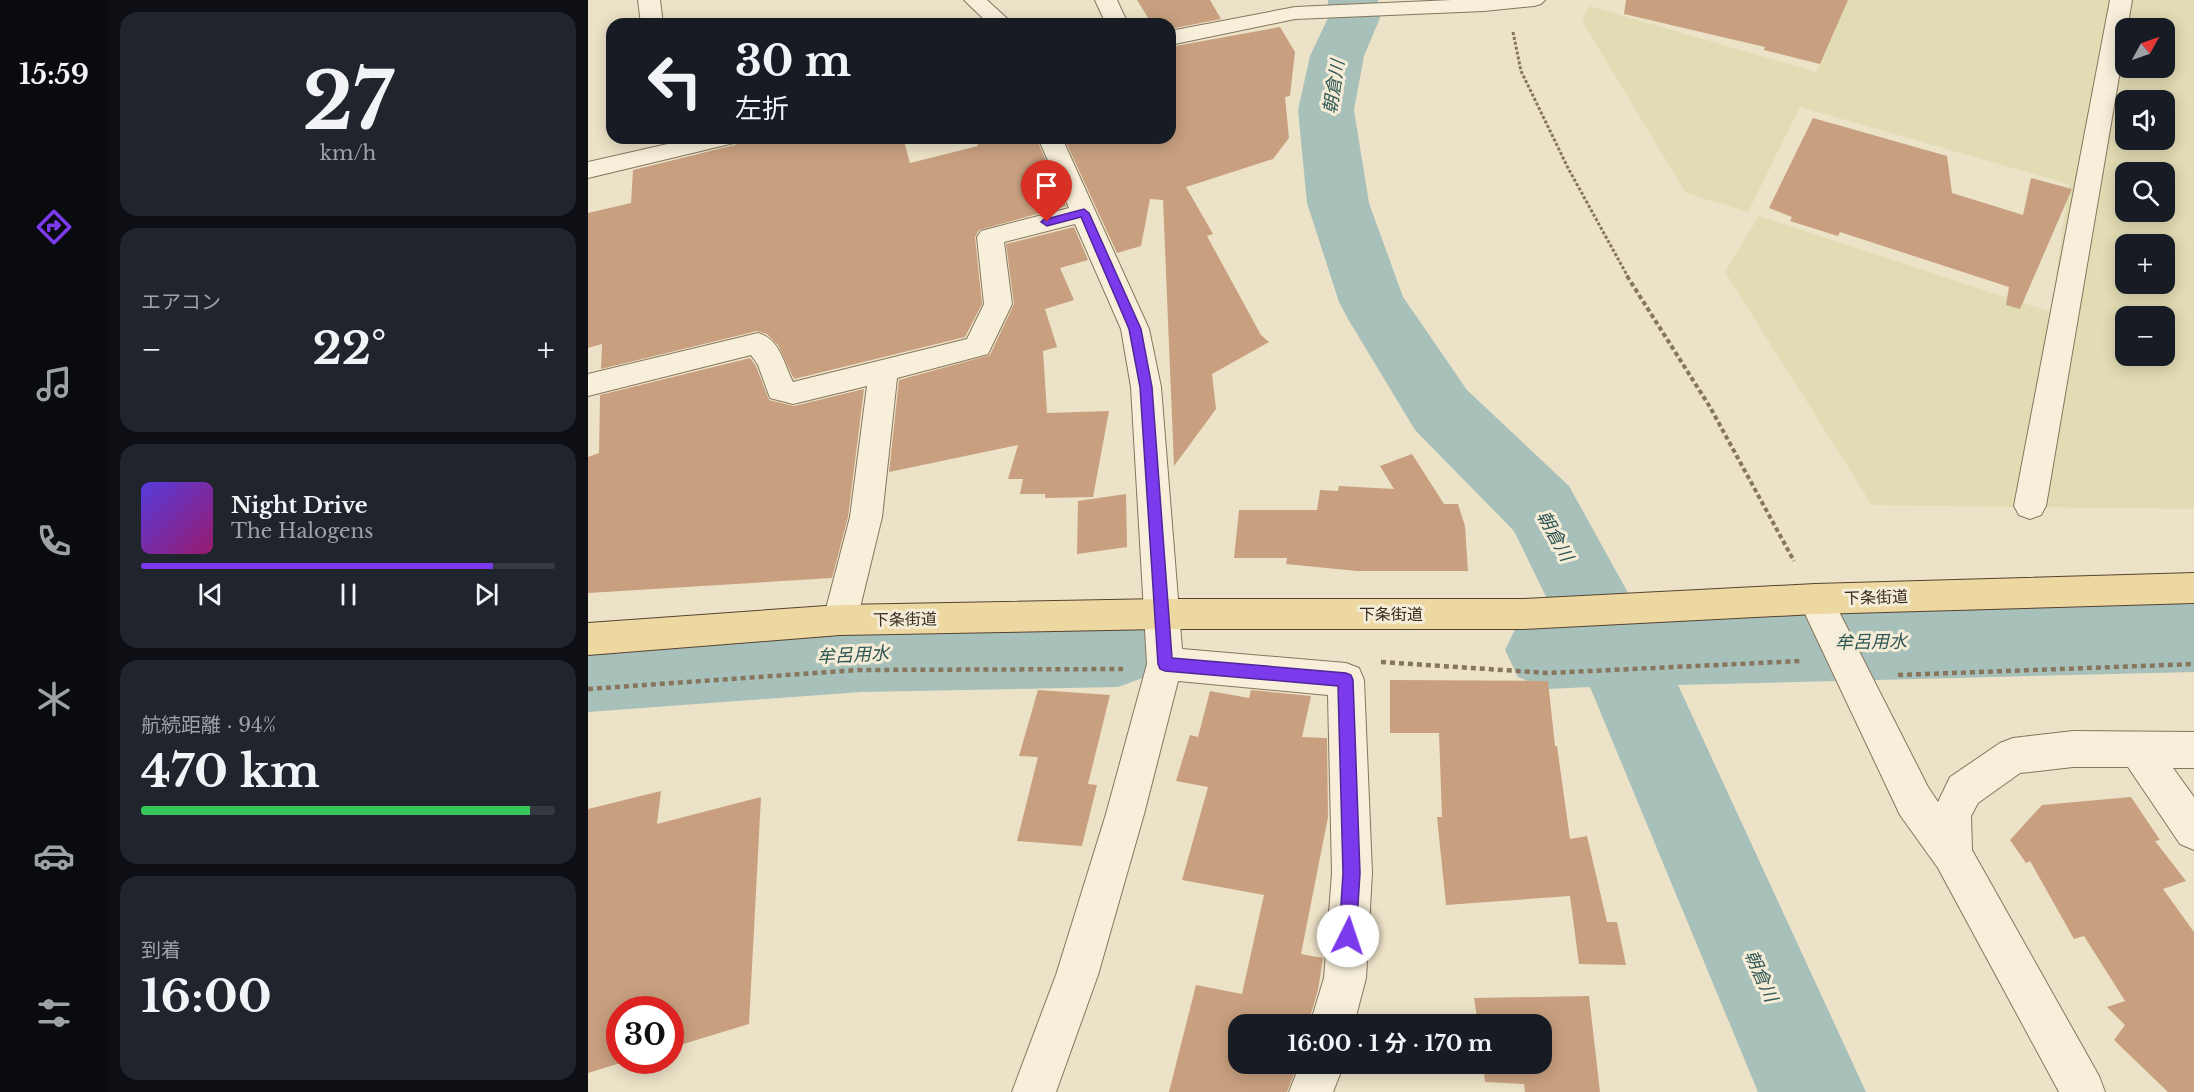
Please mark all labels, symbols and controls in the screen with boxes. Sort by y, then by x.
north arrow [2115,18,2175,78]
map controls [2115,18,2175,366]
text: 30 m [735,35,851,87]
icon: left [636,42,714,120]
text: 27 [302,53,394,150]
water label: 朝倉川 [1319,57,1349,115]
text: 15:59 [19,58,89,91]
button: sound [2115,90,2175,150]
text: 左折 [735,92,789,125]
text: km/h [320,141,376,165]
pin [1021,160,1072,222]
button: search [2115,162,2175,222]
icon: arrive [1030,169,1063,202]
icon: directions [33,206,75,248]
button: + [2115,234,2175,294]
text: エアコン [141,290,221,314]
button: − [2115,306,2175,366]
text: 22° [313,320,386,376]
text: − [141,329,162,370]
text: + [537,329,555,370]
icon: music [33,363,75,405]
text: Night Drive [231,492,368,519]
water label: 朝倉川 [1532,507,1579,567]
text: The Halogens [231,519,373,543]
icon: phone [33,520,75,562]
icon: previous [194,578,227,611]
icon: pause [332,578,365,611]
icon: next [470,578,503,611]
street label: 下条街道 [1844,586,1908,608]
street label: 下条街道 [1359,604,1423,624]
street label: 下条街道 [873,608,937,630]
water label: 牟呂用水 [1835,630,1909,654]
water label: 牟呂用水 [816,642,892,668]
icon: climate [33,678,75,720]
text: 航続距離 · 94% [141,713,276,737]
text: 470 km [141,743,320,799]
icon: car [33,835,75,877]
position arrow [1316,904,1380,968]
text: 到着 [141,938,181,962]
water label: 朝倉川 [1740,947,1783,1007]
text: 16:00 [141,968,272,1024]
icon: filters [33,992,75,1034]
speed limit sign: 30 [606,996,684,1074]
text: 16:00 · 1 分 · 170 m [1288,1030,1492,1057]

